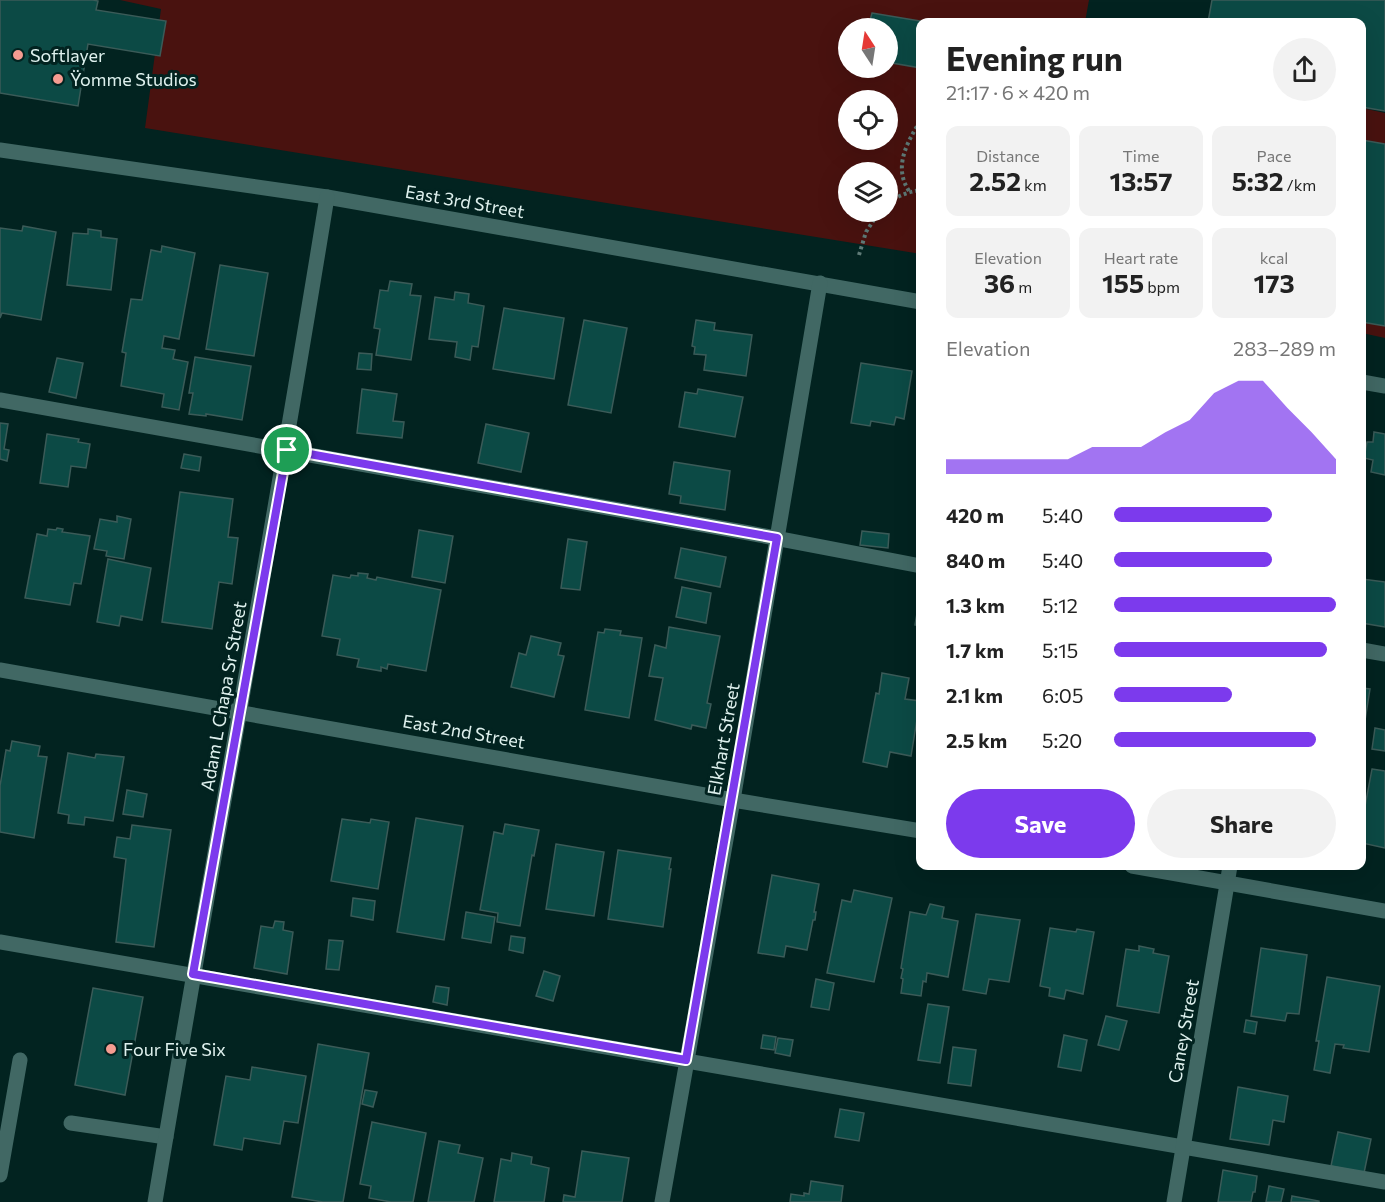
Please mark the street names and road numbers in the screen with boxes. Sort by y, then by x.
street label: East 3rd Street [404,180,526,222]
street label: Adam L Chapa Sr Street [195,599,251,793]
street label: Elkhart Street [702,681,744,797]
street label: East 2nd Street [401,709,527,753]
street label: Caney Street [1163,977,1203,1085]

